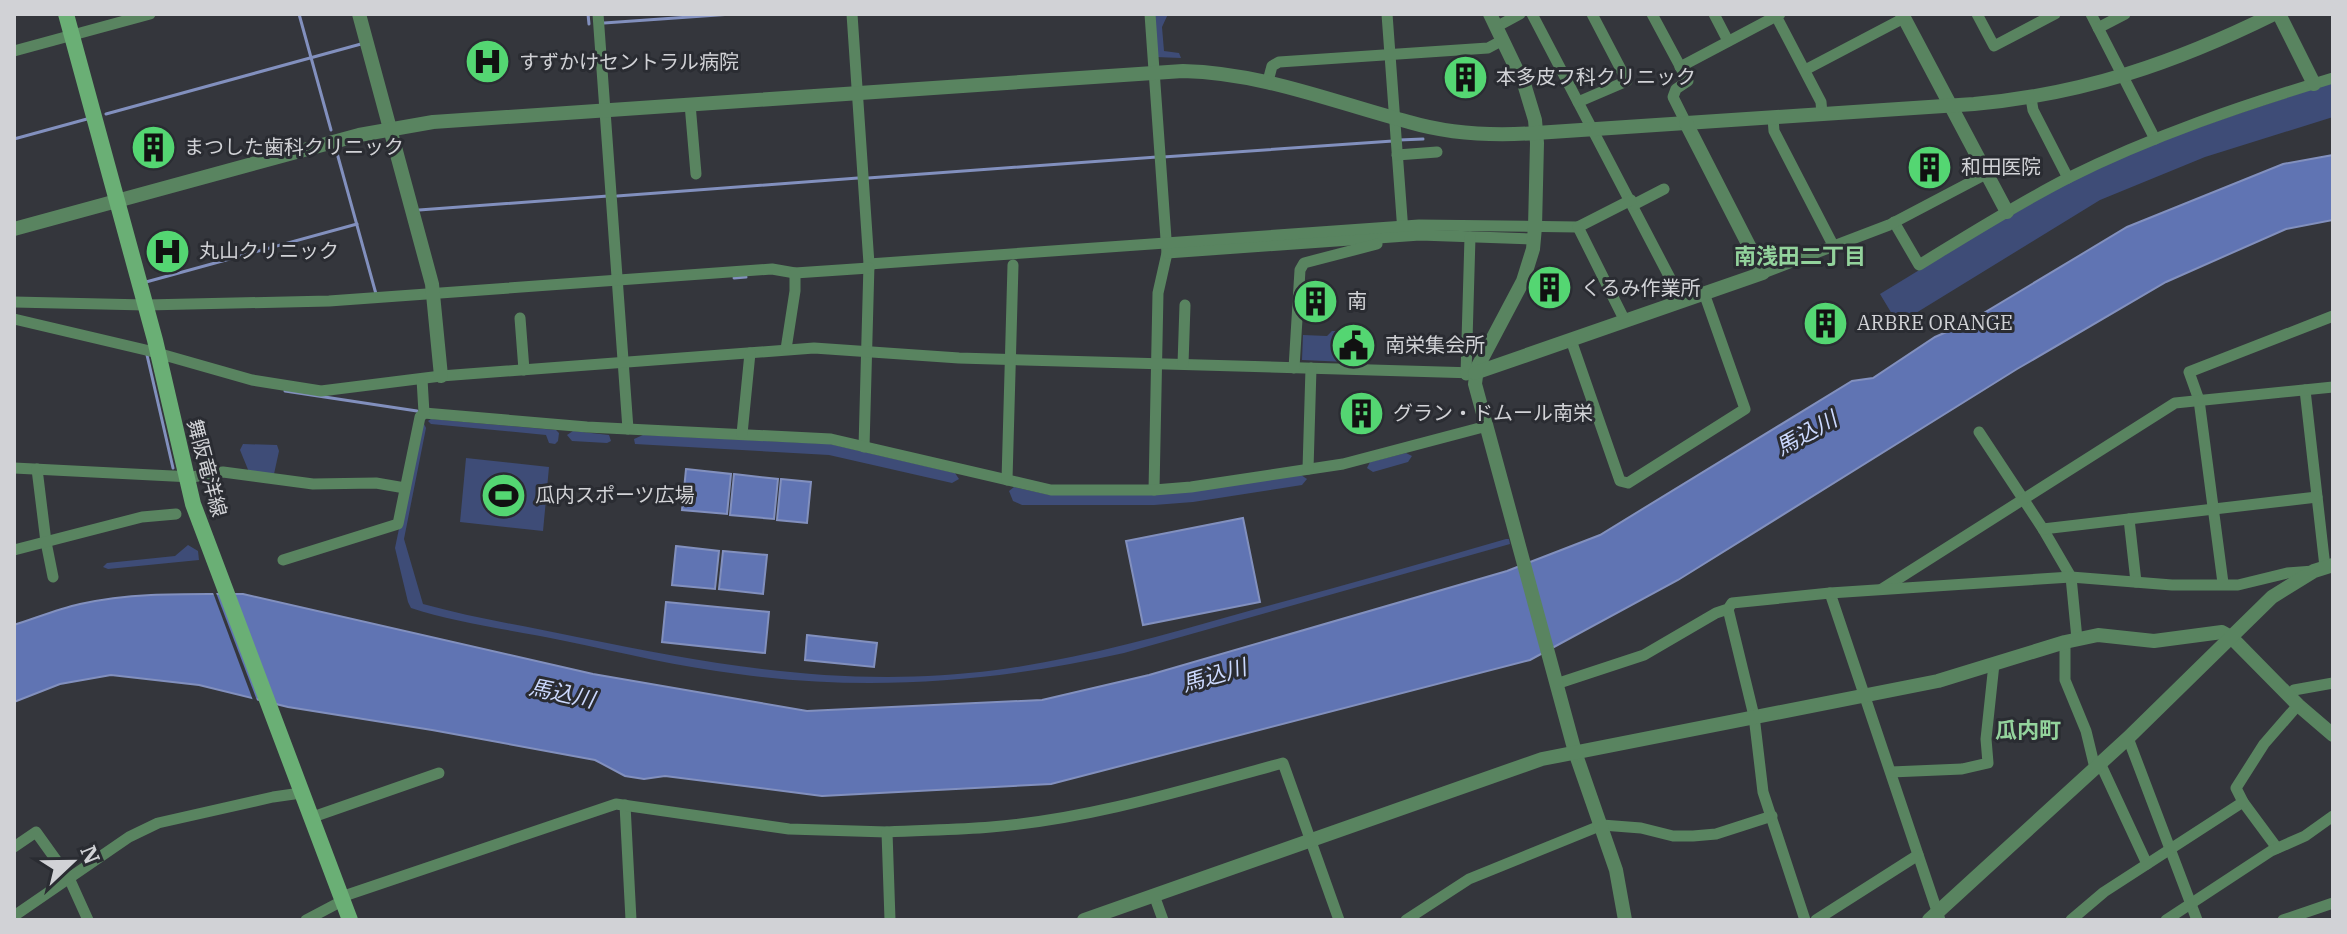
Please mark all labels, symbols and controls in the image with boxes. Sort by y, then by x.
hospital icon: すずかけセントラル病院 [464,38,512,86]
place label: すずかけセントラル病院 [519,48,739,75]
building icon: 本多皮フ科クリニック [1441,53,1489,101]
place label: 本多皮フ科クリニック [1496,63,1696,90]
building icon: まつした歯科クリニック [129,123,177,171]
place label: まつした歯科クリニック [184,133,404,160]
building icon: 和田医院 [1906,143,1954,191]
place label: 和田医院 [1961,153,2041,180]
hospital icon: 丸山クリニック [144,227,192,275]
place label: 丸山クリニック [199,237,339,264]
district label: 南浅田二丁目 [1734,241,1866,270]
building icon: くるみ作業所 [1526,264,1574,312]
place label: くるみ作業所 [1581,274,1701,301]
building icon: 南 [1292,277,1340,325]
place label: 南 [1347,287,1367,314]
building icon: ARBRE ORANGE [1802,299,1850,347]
place label: ARBRE ORANGE [1857,309,2013,336]
public building icon: 南栄集会所 [1330,321,1378,369]
place label: 南栄集会所 [1385,331,1485,358]
building icon: グラン・ドムール南栄 [1338,389,1386,437]
place label: グラン・ドムール南栄 [1393,399,1593,426]
water label: 馬込川 [1770,403,1843,461]
street label: 舞阪竜洋線 [182,416,233,520]
sports icon: 瓜内スポーツ広場 [480,471,528,519]
place label: 瓜内スポーツ広場 [535,481,695,508]
water label: 馬込川 [1178,651,1251,698]
water label: 馬込川 [527,671,599,714]
district label: 瓜内町 [1995,715,2061,744]
north arrow [32,822,112,902]
text: N [74,841,108,868]

